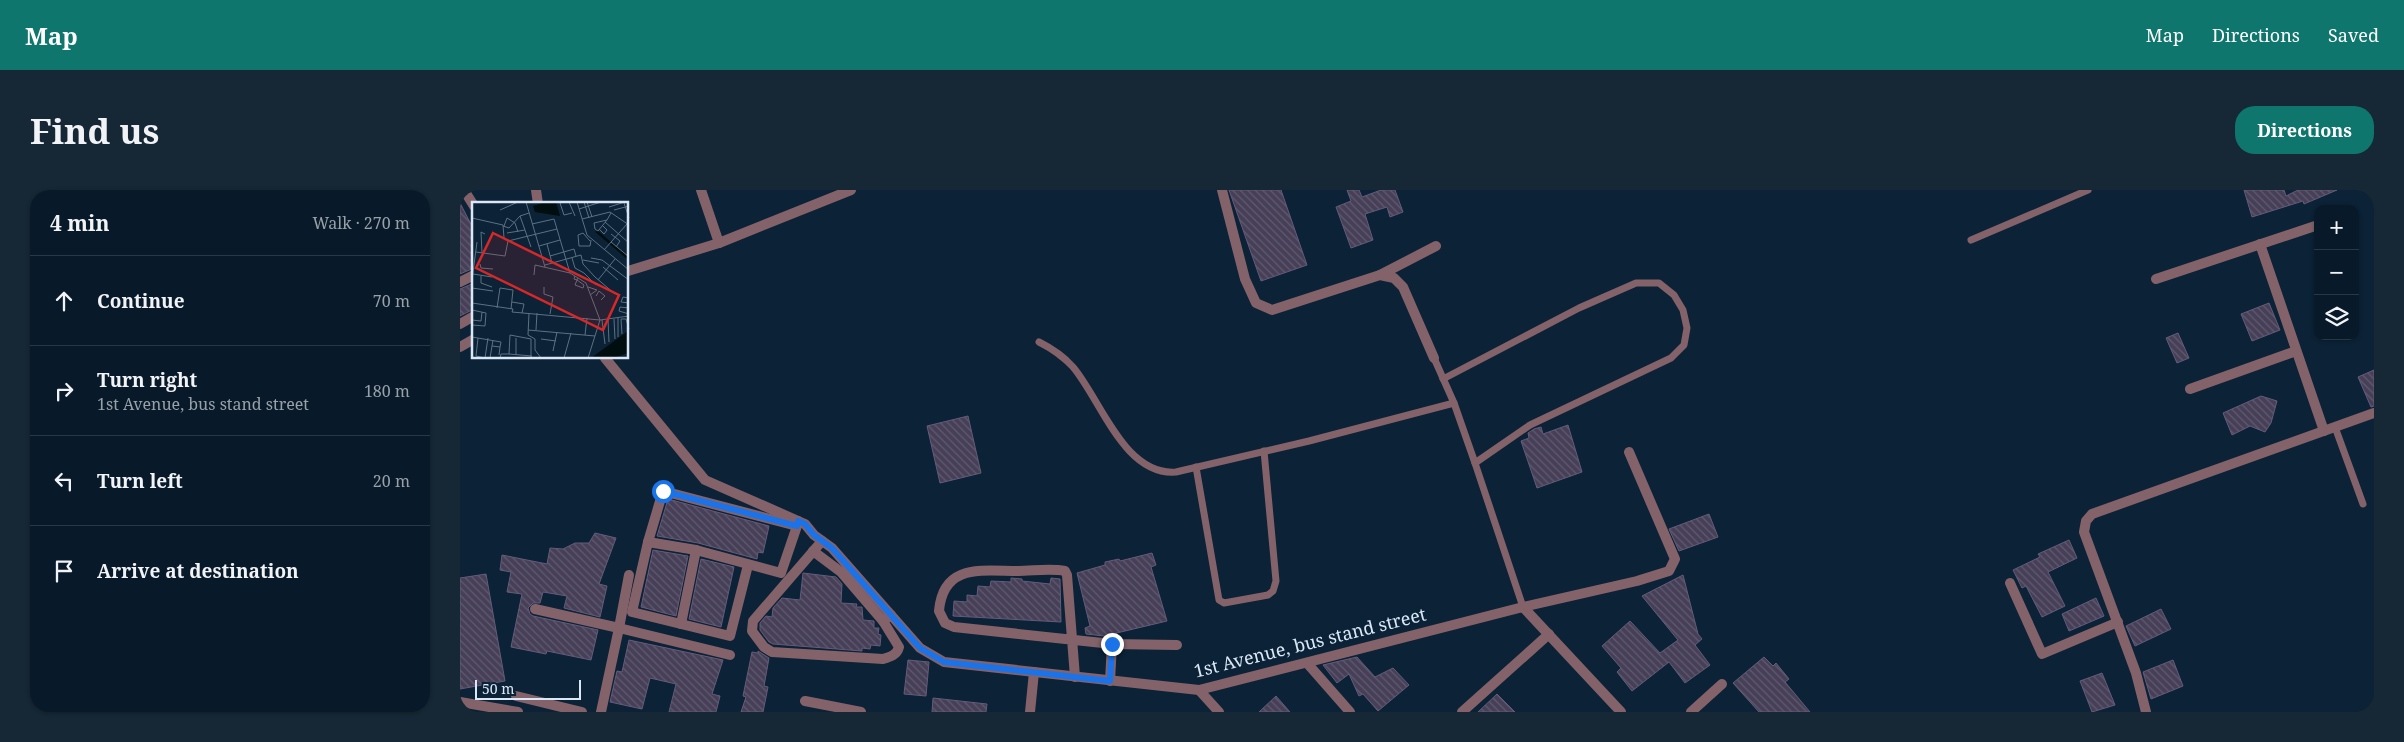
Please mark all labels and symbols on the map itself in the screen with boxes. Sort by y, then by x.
inset map [472,202,629,359]
route start [652,480,675,503]
street label: 1st Avenue, bus stand street [1191,602,1428,683]
route end [1101,633,1124,656]
scale bar [475,677,581,700]

